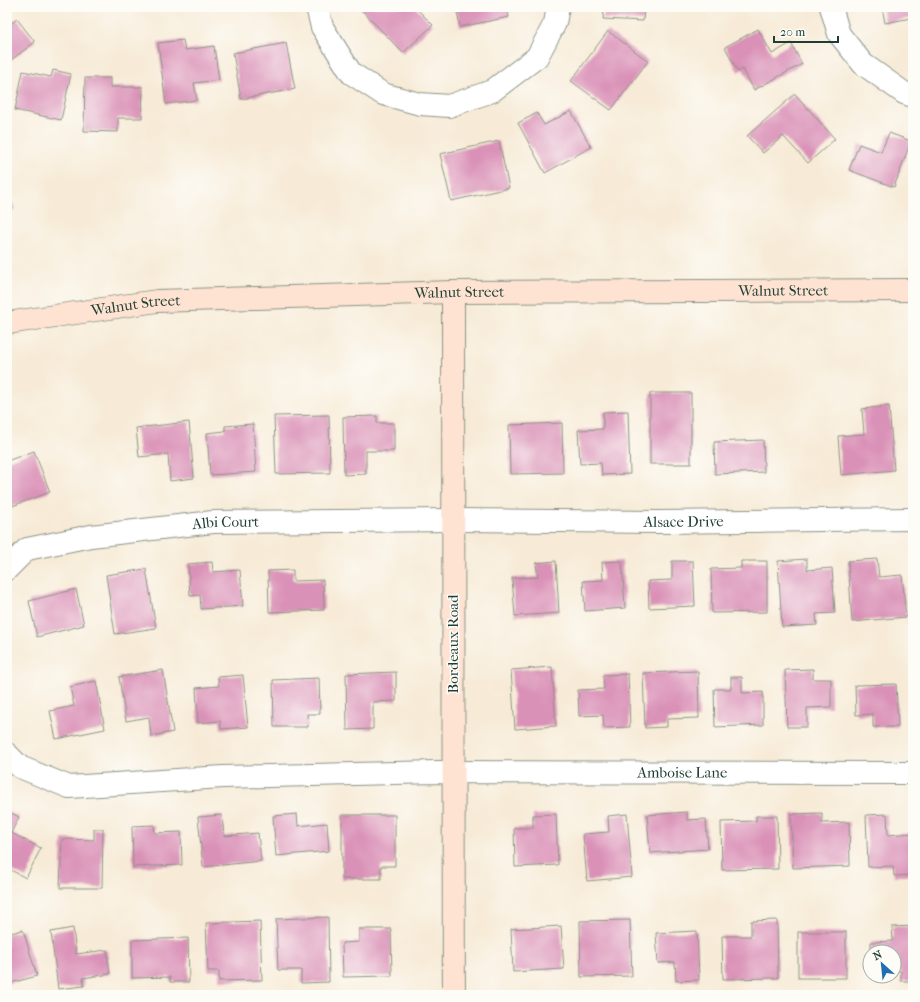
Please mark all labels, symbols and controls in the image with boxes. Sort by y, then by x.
scale bar [774,18,838,44]
text: 20 m [780,25,805,39]
street label: Walnut Street [737,281,829,300]
street label: Walnut Street [413,283,505,302]
street label: Walnut Street [89,291,181,320]
street label: Alsace Drive [642,512,724,531]
street label: Albi Court [190,513,260,533]
street label: Bordeaux Road [444,594,462,693]
street label: Amboise Lane [636,763,728,782]
north arrow [862,944,902,984]
text: N [871,948,885,963]

